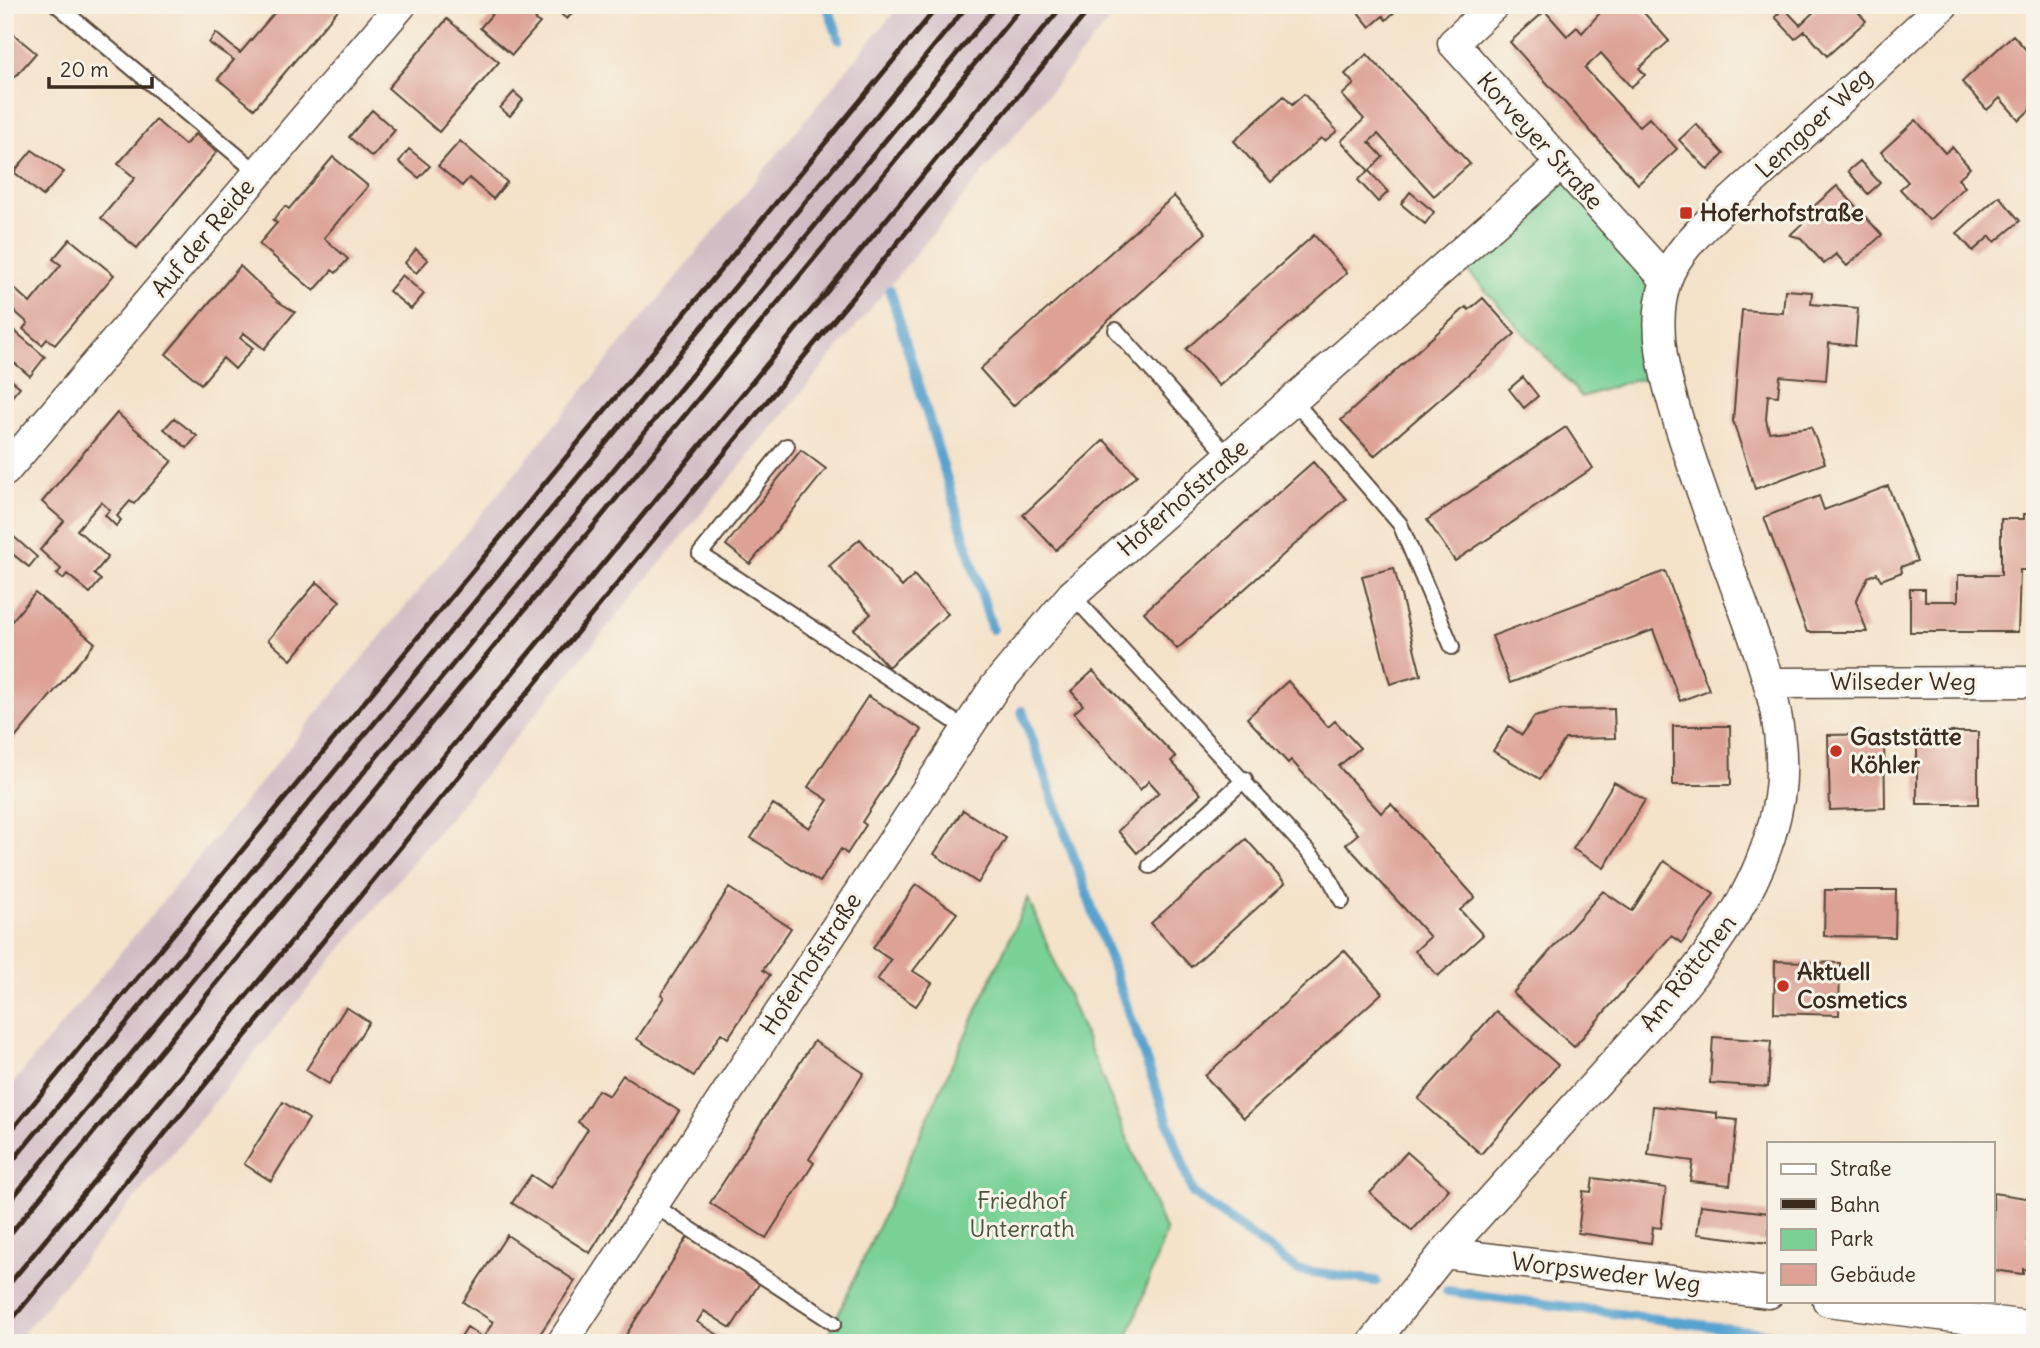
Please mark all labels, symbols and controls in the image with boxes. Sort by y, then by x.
scale bar [49,46,152,90]
text: 20 m [60,56,109,83]
street label: Lemgoer Weg [1749,61,1878,184]
street label: Korveyer Straße [1471,65,1610,215]
street label: Auf der Reide [144,172,260,303]
place label: Hoferhofstraße [1700,197,1864,227]
marker: Hoferhofstraße [1678,205,1694,221]
street label: Hoferhofstraße [1111,432,1254,562]
street label: Wilseder Weg [1830,666,1976,696]
place label: Gaststätte Köhler [1850,721,1962,779]
marker: Gaststätte Köhler [1828,743,1844,759]
street label: Hoferhofstraße [753,887,867,1040]
street label: Am Röttchen [1632,908,1742,1037]
place label: Aktuell Cosmetics [1797,956,1908,1014]
marker: Aktuell Cosmetics [1775,978,1791,994]
legend [1767,1142,1994,1302]
text: Straße [1830,1155,1891,1182]
park label: Friedhof Unterrath [969,1185,1075,1243]
text: Bahn [1830,1191,1880,1218]
text: Park [1830,1225,1873,1252]
street label: Worpsweder Weg [1510,1246,1702,1298]
text: Gebäude [1830,1261,1916,1288]

